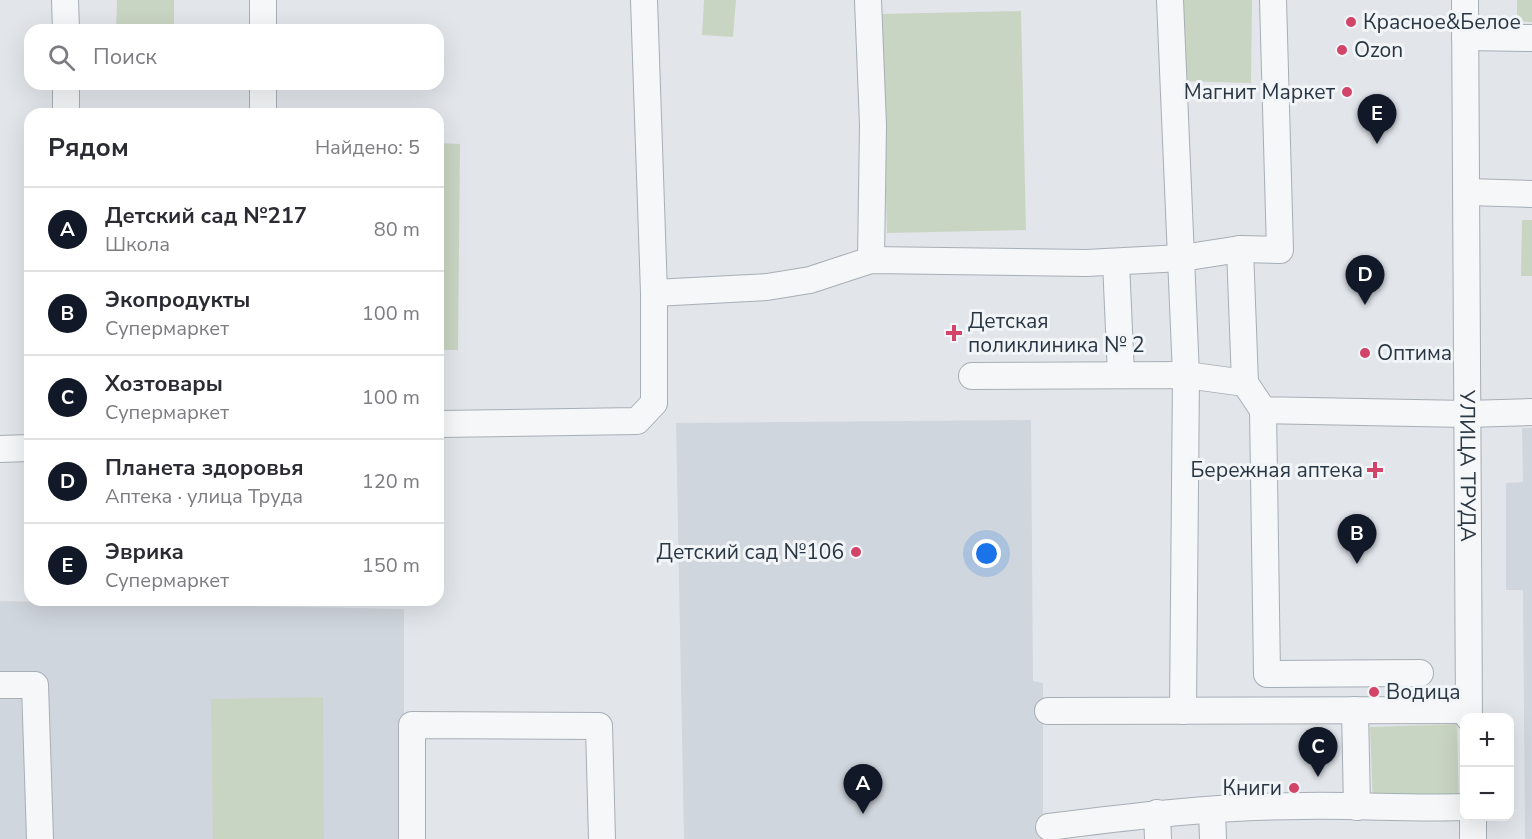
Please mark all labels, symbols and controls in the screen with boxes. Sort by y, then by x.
place label: Красное&Белое [1363,8,1521,36]
marker: Красное&Белое [1344,15,1358,29]
search box [24,24,444,90]
place label: Ozon [1354,36,1403,64]
icon: search [45,41,78,74]
text: Поиск [93,42,157,72]
marker: Ozon [1335,43,1349,57]
place label: Магнит Маркет [1184,78,1336,106]
marker: Магнит Маркет [1340,85,1354,99]
pin: E [1358,94,1396,144]
text: Рядом [48,130,129,165]
text: Найдено: 5 [315,134,420,161]
text: Детский сад №217 [105,201,307,231]
text: A [60,216,75,243]
text: 80 m [374,216,420,243]
text: Школа [105,231,170,258]
pin: D [1346,256,1384,305]
text: Экопродукты [105,285,250,315]
text: B [61,300,74,327]
text: 100 m [362,300,420,327]
place label: Детская поликлиника № 2 [968,307,1145,359]
text: Супермаркет [105,315,229,342]
marker: Детская поликлиника № 2 [945,324,963,342]
place label: Оптима [1377,339,1452,367]
marker: Оптима [1358,346,1372,360]
text: Хозтовары [105,369,223,399]
text: C [61,384,74,411]
text: 100 m [362,384,420,411]
street label: УЛИЦА ТРУДА [1453,389,1482,542]
text: Супермаркет [105,399,229,426]
text: Планета здоровья [105,453,304,483]
place label: Бережная аптека [1190,456,1363,484]
marker: Бережная аптека [1368,463,1382,477]
text: D [60,468,75,495]
text: 120 m [362,468,420,495]
text: Аптека · улица Труда [105,483,303,510]
pin: B [1338,514,1376,564]
text: Эврика [105,537,184,567]
place label: Детский сад №106 [657,538,844,566]
your location [972,539,1001,568]
marker: Детский сад №106 [849,545,863,559]
text: E [62,552,73,579]
text: 150 m [362,552,420,579]
text: Супермаркет [105,567,229,594]
place label: Водица [1386,678,1461,706]
marker: Водица [1367,685,1381,699]
map controls [1460,713,1514,821]
button: + [1460,713,1514,767]
pin: C [1298,728,1338,777]
pin: A [844,764,882,814]
button: − [1460,767,1514,821]
place label: Книги [1223,774,1282,802]
marker: Книги [1287,781,1301,795]

